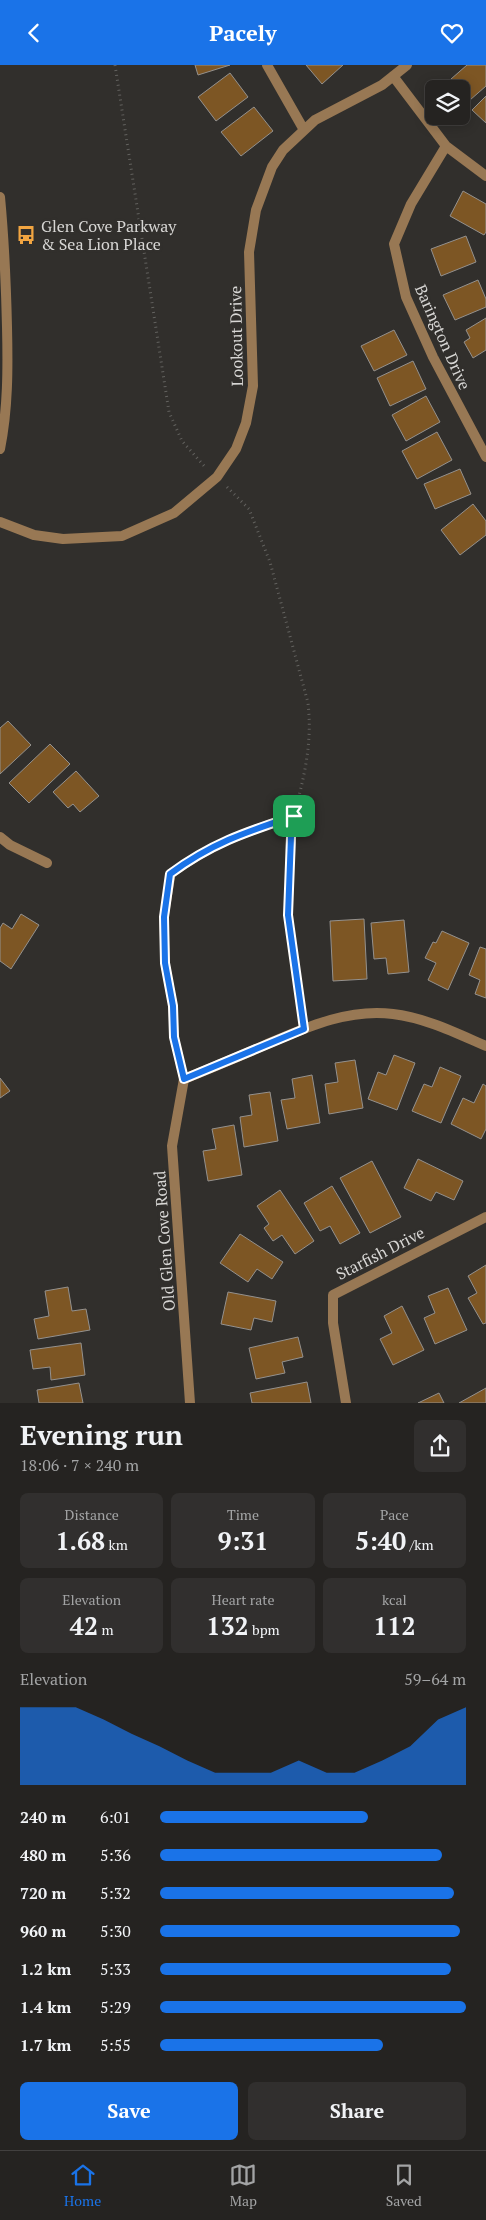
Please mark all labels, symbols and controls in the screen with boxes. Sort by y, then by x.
text: Pacely [209,18,277,47]
icon: back [20,19,48,47]
icon: heart [438,19,466,47]
map controls [425,80,470,125]
button: layers [425,80,470,125]
place label: Glen Cove Parkway & Sea Lion Place [41,215,177,255]
bus stop icon: Glen Cove Parkway & Sea Lion Place [15,224,37,246]
street label: Barington Drive [410,281,476,393]
street label: Lookout Drive [224,286,248,386]
pin [273,795,315,837]
icon: arrive [280,802,308,830]
street label: Old Glen Cove Road [148,1170,180,1312]
street label: Starfish Drive [332,1221,428,1285]
text: Evening run [20,1416,183,1453]
button: share [414,1420,466,1472]
text: 18:06 · 7 × 240 m [20,1454,139,1476]
text: Distance [65,1505,119,1524]
text: Time [227,1505,259,1524]
text: Pace [380,1505,409,1524]
text: 1.68 [55,1524,105,1557]
text: 9:31 [218,1524,268,1557]
text: 5:40 [355,1524,406,1557]
text: km [105,1535,128,1554]
text: /km [406,1535,434,1554]
text: Elevation [62,1590,121,1609]
text: Heart rate [212,1590,274,1609]
text: kcal [382,1590,407,1609]
text: 42 [70,1609,98,1642]
text: 132 [206,1609,249,1642]
text: 112 [373,1609,416,1642]
text: m [98,1620,114,1639]
text: bpm [249,1620,280,1639]
text: Elevation [20,1668,87,1690]
text: 59–64 m [404,1668,466,1690]
text: 240 m [20,1806,66,1828]
text: 6:01 [100,1806,131,1828]
text: 480 m [20,1844,66,1866]
text: 5:36 [100,1844,131,1866]
text: 720 m [20,1882,66,1904]
text: 5:32 [100,1882,131,1904]
text: 960 m [20,1920,66,1942]
text: 5:30 [100,1920,131,1942]
text: 1.2 km [20,1958,71,1980]
text: 5:33 [100,1958,131,1980]
text: 1.4 km [20,1996,71,2018]
text: 5:29 [100,1996,131,2018]
text: 1.7 km [20,2034,71,2056]
text: 5:55 [100,2034,131,2056]
button: Save [20,2082,238,2140]
button: Share [248,2082,466,2140]
tab: Home [64,2161,101,2210]
tab: Map [229,2161,257,2210]
tab: Saved [386,2161,422,2210]

